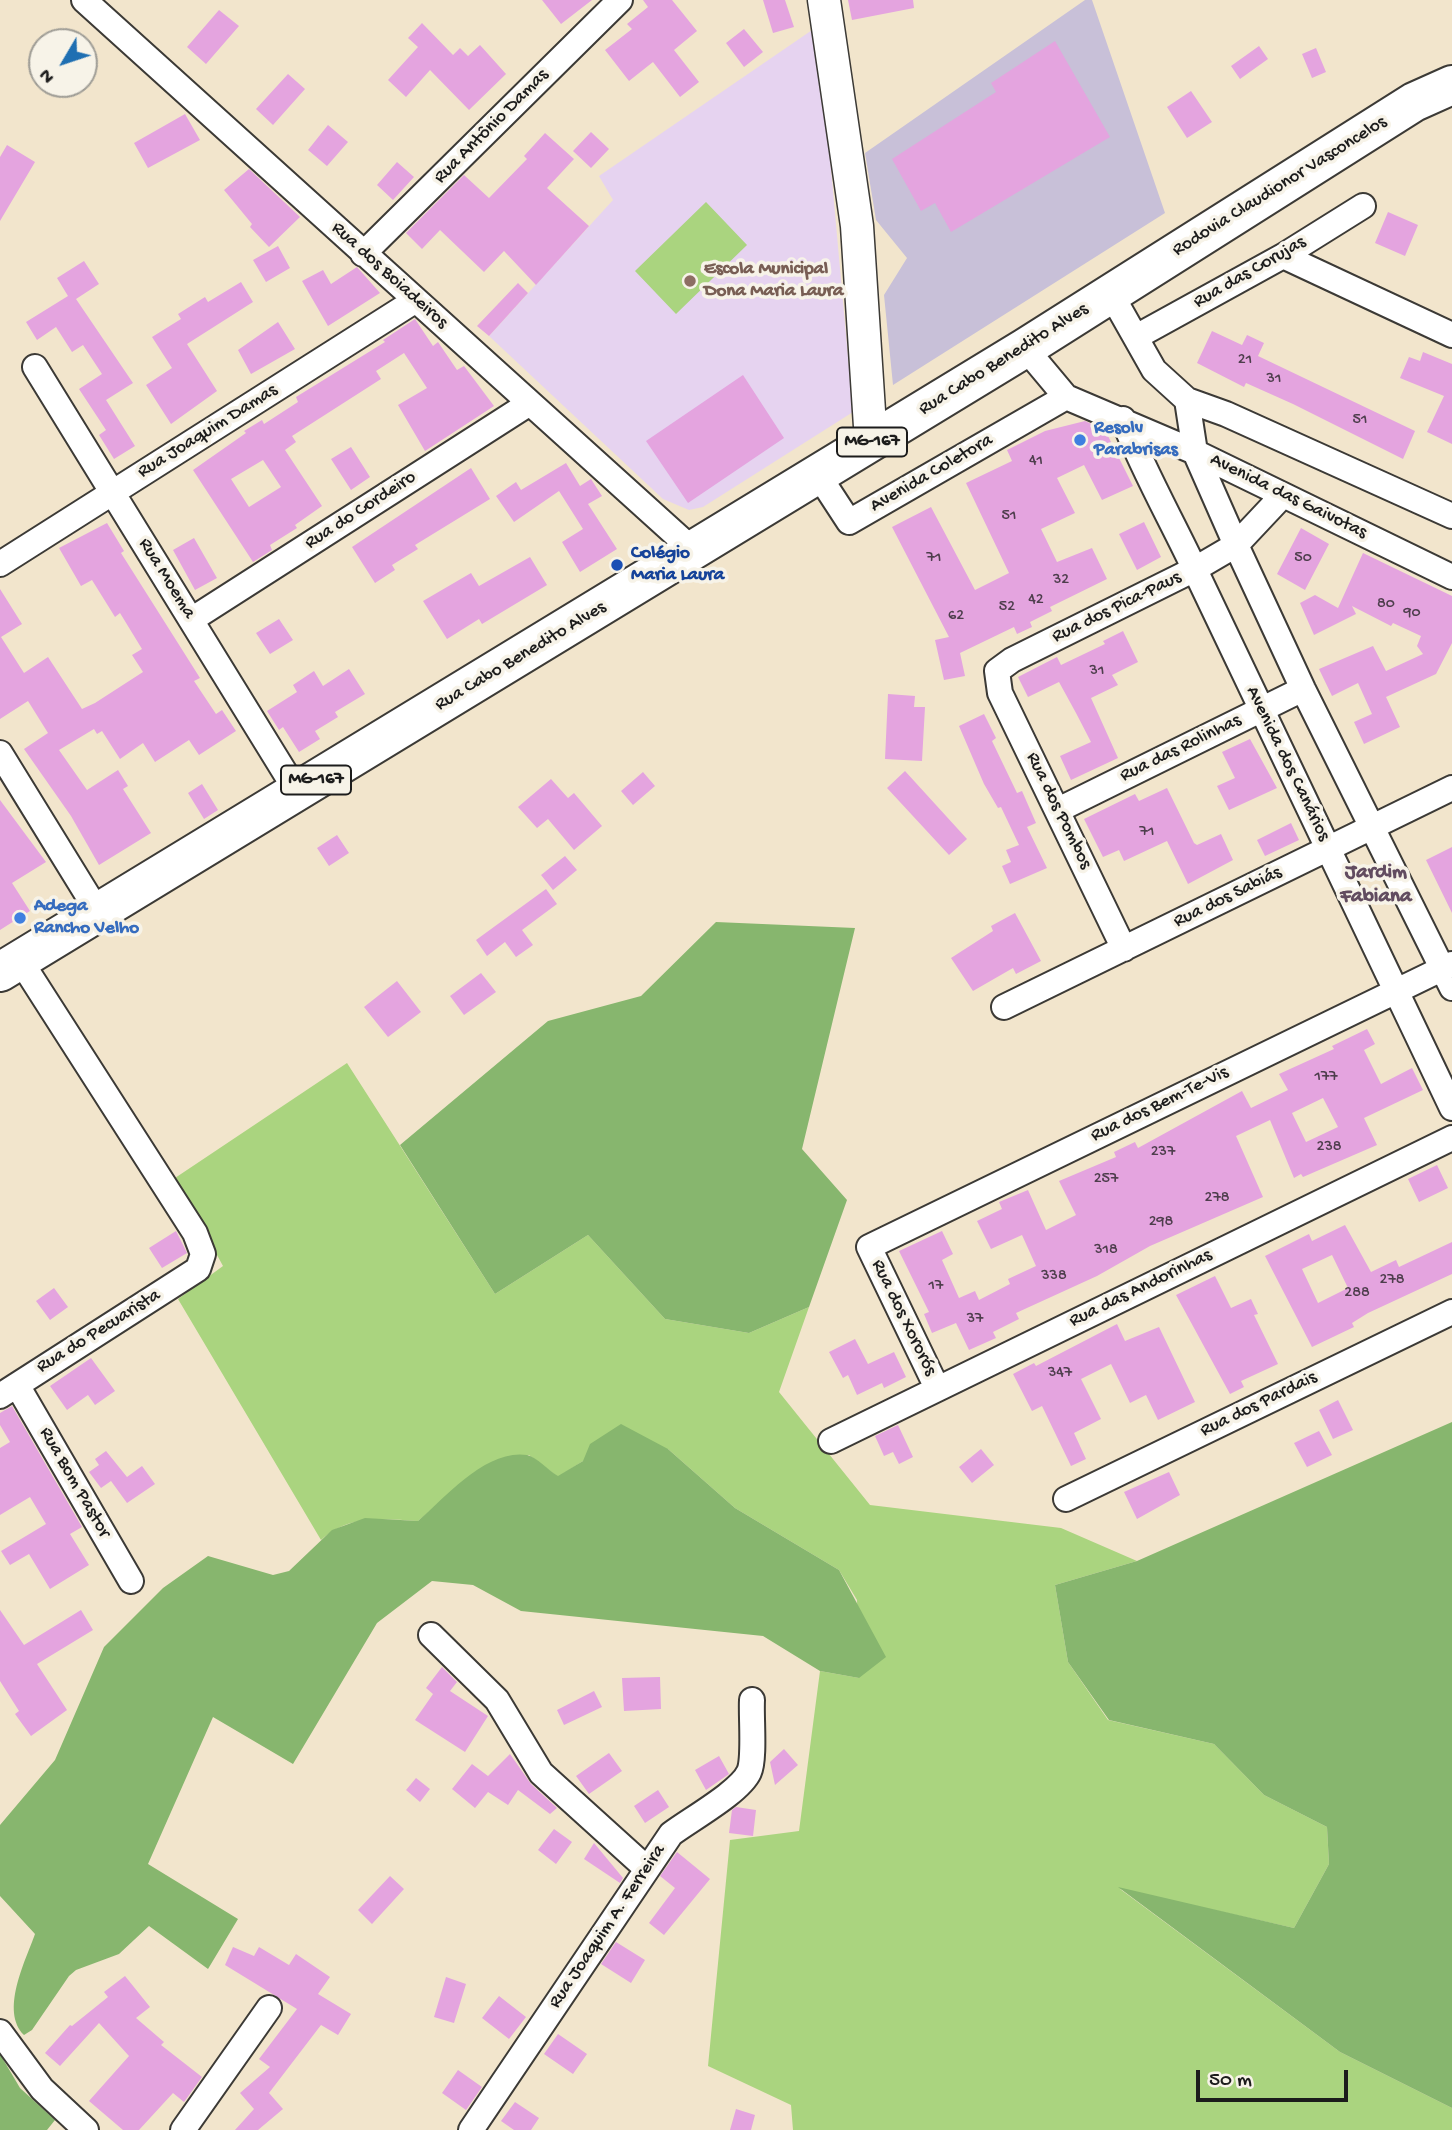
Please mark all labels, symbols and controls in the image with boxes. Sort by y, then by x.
north arrow [28,28,98,98]
text: N [35,63,61,87]
street label: Rua Antônio Damas [430,65,554,189]
street label: Rodovia Claudionor Vasconcelos [1169,112,1391,262]
street label: Rua dos Boiadeiros [326,218,452,334]
street label: Rua das Corujas [1190,232,1310,314]
place label: Escola Municipal Dona Maria Laura [704,259,844,303]
marker: Escola Municipal Dona Maria Laura [682,273,698,289]
street label: Rua Cabo Benedito Alves [915,299,1093,421]
house number: 21 [1238,351,1252,371]
house number: 31 [1267,370,1281,390]
street label: Rua Joaquim Damas [134,380,282,484]
house number: 51 [1353,411,1367,431]
place label: Resolv Parabrisas [1094,418,1178,462]
road number: MG-167 [837,428,907,457]
street label: Avenida Coletora [867,430,997,518]
marker: Resolv Parabrisas [1072,432,1088,448]
street label: Avenida das Gaivotas [1206,449,1370,545]
house number: 41 [1029,452,1043,472]
street label: Rua do Cordeiro [301,467,421,555]
house number: 51 [1002,507,1016,527]
street label: Rua Moema [132,534,200,624]
place label: Colégio Maria Laura [631,543,724,587]
house number: 71 [927,549,941,569]
house number: 50 [1294,549,1312,569]
marker: Colégio Maria Laura [609,557,625,573]
street label: Rua dos Pica-Paus [1049,567,1185,649]
house number: 32 [1053,571,1069,591]
house number: 42 [1028,591,1044,611]
house number: 80 [1377,595,1395,615]
street label: Rua Cabo Benedito Alves [431,597,611,717]
house number: 52 [999,598,1015,618]
house number: 90 [1403,604,1421,624]
house number: 62 [948,607,964,627]
house number: 31 [1090,662,1104,682]
street label: Avenida dos Canários [1240,683,1334,845]
street label: Rua das Rolinhas [1117,710,1245,788]
street label: Rua dos Pombos [1020,749,1096,873]
road number: MG-167 [281,766,351,794]
house number: 71 [1140,823,1154,843]
district label: Jardim Fabiana [1340,861,1412,911]
street label: Rua dos Sabiás [1170,862,1286,934]
place label: Adega Rancho Velho [34,896,139,940]
marker: Adega Rancho Velho [12,910,28,926]
street label: Rua dos Bem-Te-Vis [1088,1062,1232,1148]
house number: 177 [1314,1068,1338,1088]
house number: 238 [1317,1138,1341,1158]
house number: 237 [1151,1143,1175,1163]
house number: 257 [1094,1170,1118,1190]
house number: 278 [1205,1189,1229,1209]
house number: 298 [1149,1213,1173,1233]
house number: 318 [1094,1241,1118,1261]
street label: Rua das Andorinhas [1066,1245,1216,1333]
street label: Rua dos Xororós [865,1256,941,1380]
house number: 338 [1041,1267,1067,1287]
house number: 278 [1380,1271,1404,1291]
house number: 17 [929,1277,943,1297]
house number: 288 [1344,1284,1370,1304]
street label: Rua do Pecuarista [33,1285,165,1379]
house number: 37 [967,1310,983,1330]
house number: 347 [1048,1364,1072,1384]
street label: Rua dos Pardais [1197,1367,1321,1443]
street label: Rua Bom Pastor [33,1424,115,1542]
street label: Rua Joaquim A. Ferreira [545,1841,671,2013]
scale bar [1200,2056,1352,2100]
text: 50 m [1209,2069,1252,2094]

